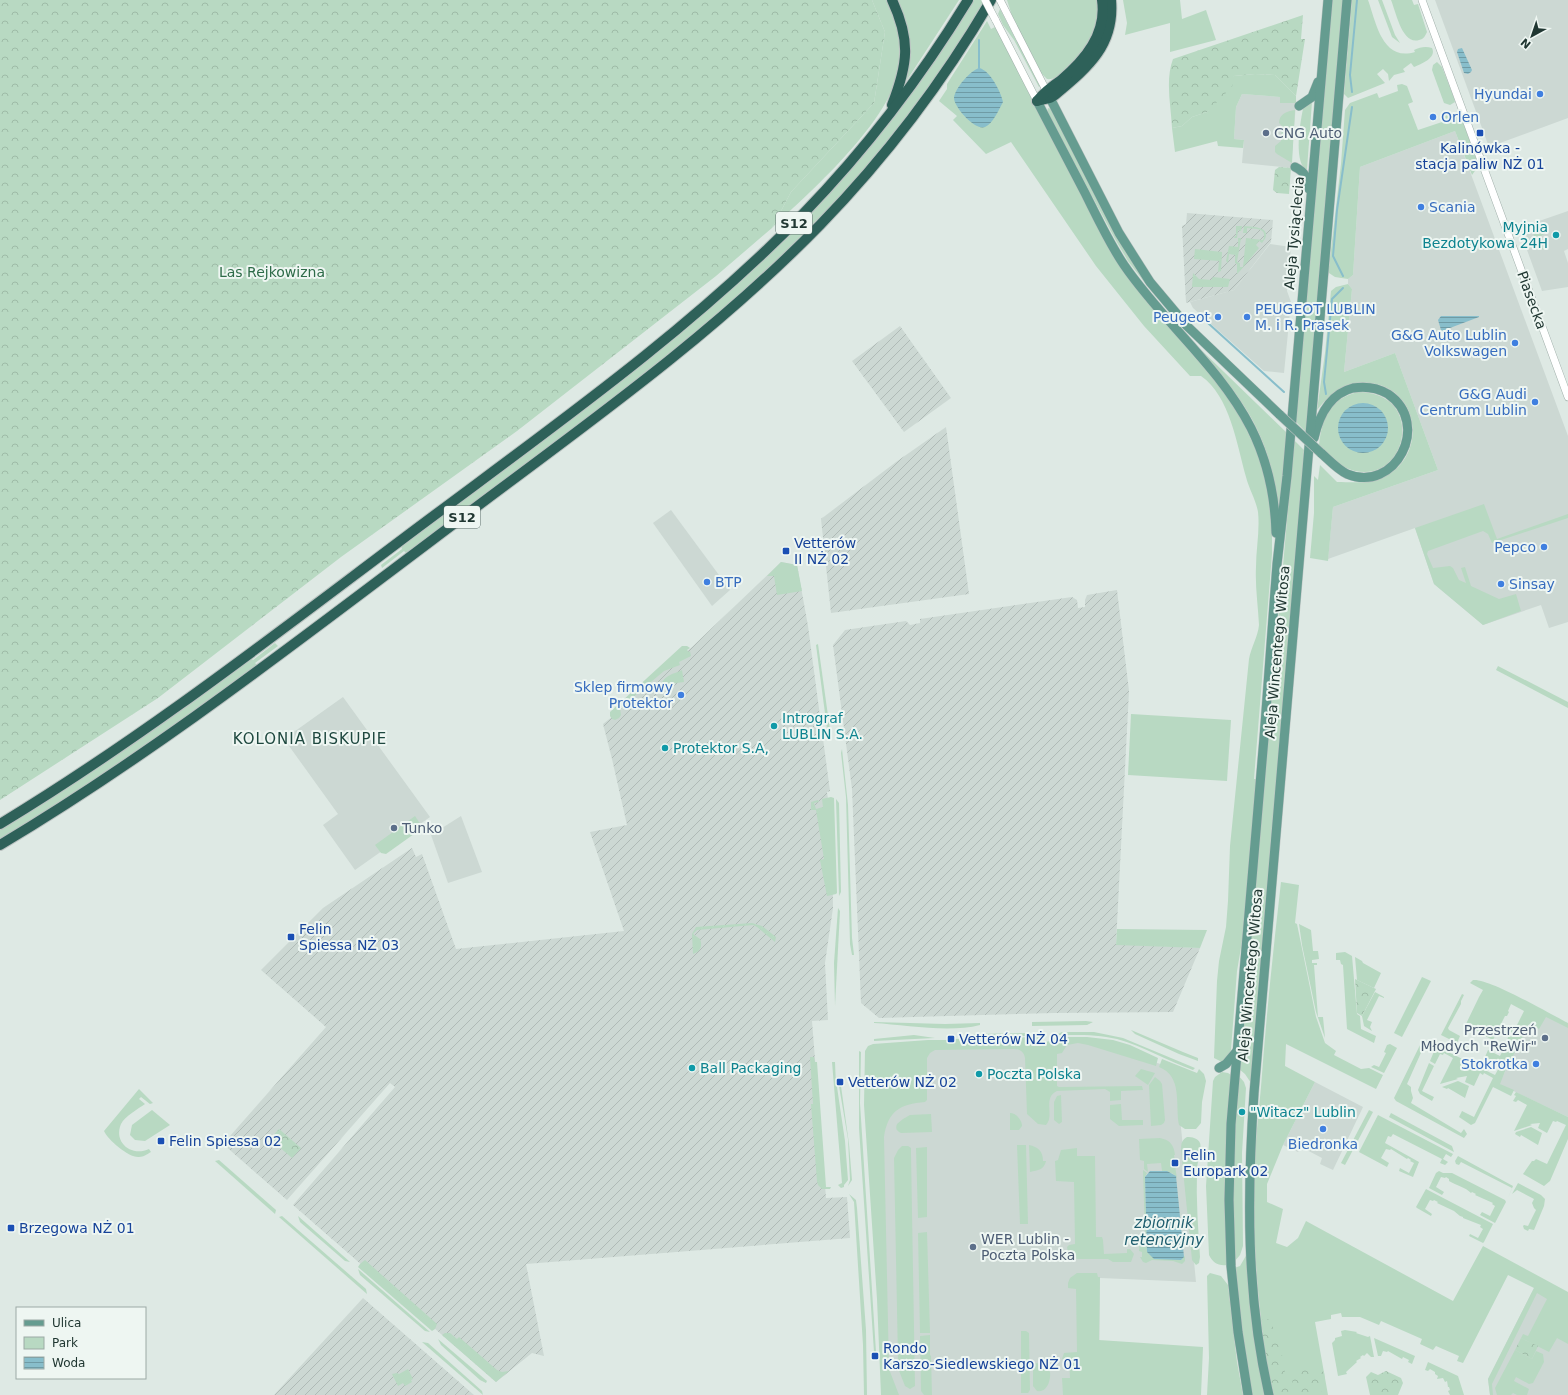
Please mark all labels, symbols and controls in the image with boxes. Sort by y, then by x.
north arrow [1512,16,1552,56]
text: N [1518,35,1534,51]
place label: Hyundai [1474,86,1532,102]
marker: Hyundai [1535,89,1545,99]
place label: Orlen [1441,109,1479,125]
marker: Orlen [1428,112,1438,122]
place label: CNG Auto [1274,125,1342,141]
marker: CNG Auto [1261,128,1271,138]
marker: Kalinówka - stacja paliw NŻ 01 [1475,128,1485,138]
place label: Kalinówka - stacja paliw NŻ 01 [1415,140,1545,172]
street label: Aleja Tysiąclecia [1281,176,1307,290]
place label: Scania [1429,199,1476,215]
marker: Scania [1416,202,1426,212]
road number: S12 [776,212,812,234]
place label: Myjnia Bezdotykowa 24H [1422,219,1548,251]
marker: Myjnia Bezdotykowa 24H [1551,230,1561,240]
park label: Las Rejkowizna [219,264,325,280]
street label: Piasecka [1514,269,1550,331]
place label: PEUGEOT LUBLIN M. i R. Prasek [1255,301,1376,333]
place label: Peugeot [1153,309,1211,325]
marker: Peugeot [1213,312,1223,322]
marker: PEUGEOT LUBLIN M. i R. Prasek [1242,312,1252,322]
place label: G&G Auto Lublin Volkswagen [1391,327,1507,359]
marker: G&G Auto Lublin Volkswagen [1510,338,1520,348]
place label: G&G Audi Centrum Lublin [1420,386,1527,418]
marker: G&G Audi Centrum Lublin [1530,397,1540,407]
road number: S12 [444,506,480,528]
place label: Vetterów II NŻ 02 [794,535,856,567]
place label: Pepco [1494,539,1536,555]
marker: Pepco [1539,542,1549,552]
marker: Vetterów II NŻ 02 [781,546,791,556]
street label: Aleja Wincentego Witosa [1261,565,1293,739]
place label: BTP [715,574,742,590]
place label: Sinsay [1509,576,1555,592]
marker: BTP [702,577,712,587]
marker: Sinsay [1496,579,1506,589]
place label: Sklep firmowy Protektor [574,679,673,711]
marker: Sklep firmowy Protektor [676,690,686,700]
place label: Intrograf LUBLIN S.A. [782,710,863,742]
marker: Intrograf LUBLIN S.A. [769,721,779,731]
district label: KOLONIA BISKUPIE [233,730,387,748]
place label: Protektor S.A, [673,740,769,756]
marker: Protektor S.A, [660,743,670,753]
place label: Tunko [401,820,442,836]
marker: Tunko [389,823,399,833]
street label: Aleja Wincentego Witosa [1234,888,1266,1062]
place label: Felin Spiessa NŻ 03 [299,921,399,953]
marker: Felin Spiessa NŻ 03 [286,932,296,942]
place label: Przestrzeń Młodych "ReWir" [1420,1022,1537,1054]
place label: Vetterów NŻ 04 [959,1030,1068,1047]
marker: Przestrzeń Młodych "ReWir" [1540,1033,1550,1043]
marker: Vetterów NŻ 04 [946,1034,956,1044]
place label: Stokrotka [1461,1056,1528,1072]
marker: Stokrotka [1531,1059,1541,1069]
place label: Ball Packaging [700,1060,801,1076]
marker: Ball Packaging [687,1063,697,1073]
place label: Poczta Polska [987,1066,1081,1082]
marker: Poczta Polska [974,1069,984,1079]
place label: Vetterów NŻ 02 [848,1073,957,1090]
marker: Vetterów NŻ 02 [835,1077,845,1087]
place label: "Witacz" Lublin [1250,1104,1356,1120]
marker: "Witacz" Lublin [1237,1107,1247,1117]
marker: Biedronka [1318,1124,1328,1134]
place label: Felin Spiessa 02 [169,1133,282,1149]
marker: Felin Spiessa 02 [156,1136,166,1146]
place label: Biedronka [1288,1136,1358,1152]
place label: Felin Europark 02 [1183,1147,1268,1179]
marker: Felin Europark 02 [1170,1158,1180,1168]
water label: zbiornik retencyjny [1124,1214,1205,1249]
place label: Brzegowa NŻ 01 [19,1219,135,1236]
marker: Brzegowa NŻ 01 [6,1223,16,1233]
place label: WER Lublin - Poczta Polska [981,1231,1075,1263]
marker: WER Lublin - Poczta Polska [968,1242,978,1252]
legend [16,1307,146,1379]
text: Ulica [52,1316,81,1330]
text: Park [52,1336,78,1350]
place label: Rondo Karszo-Siedlewskiego NŻ 01 [883,1340,1081,1372]
marker: Rondo Karszo-Siedlewskiego NŻ 01 [870,1351,880,1361]
text: Woda [52,1356,85,1370]

